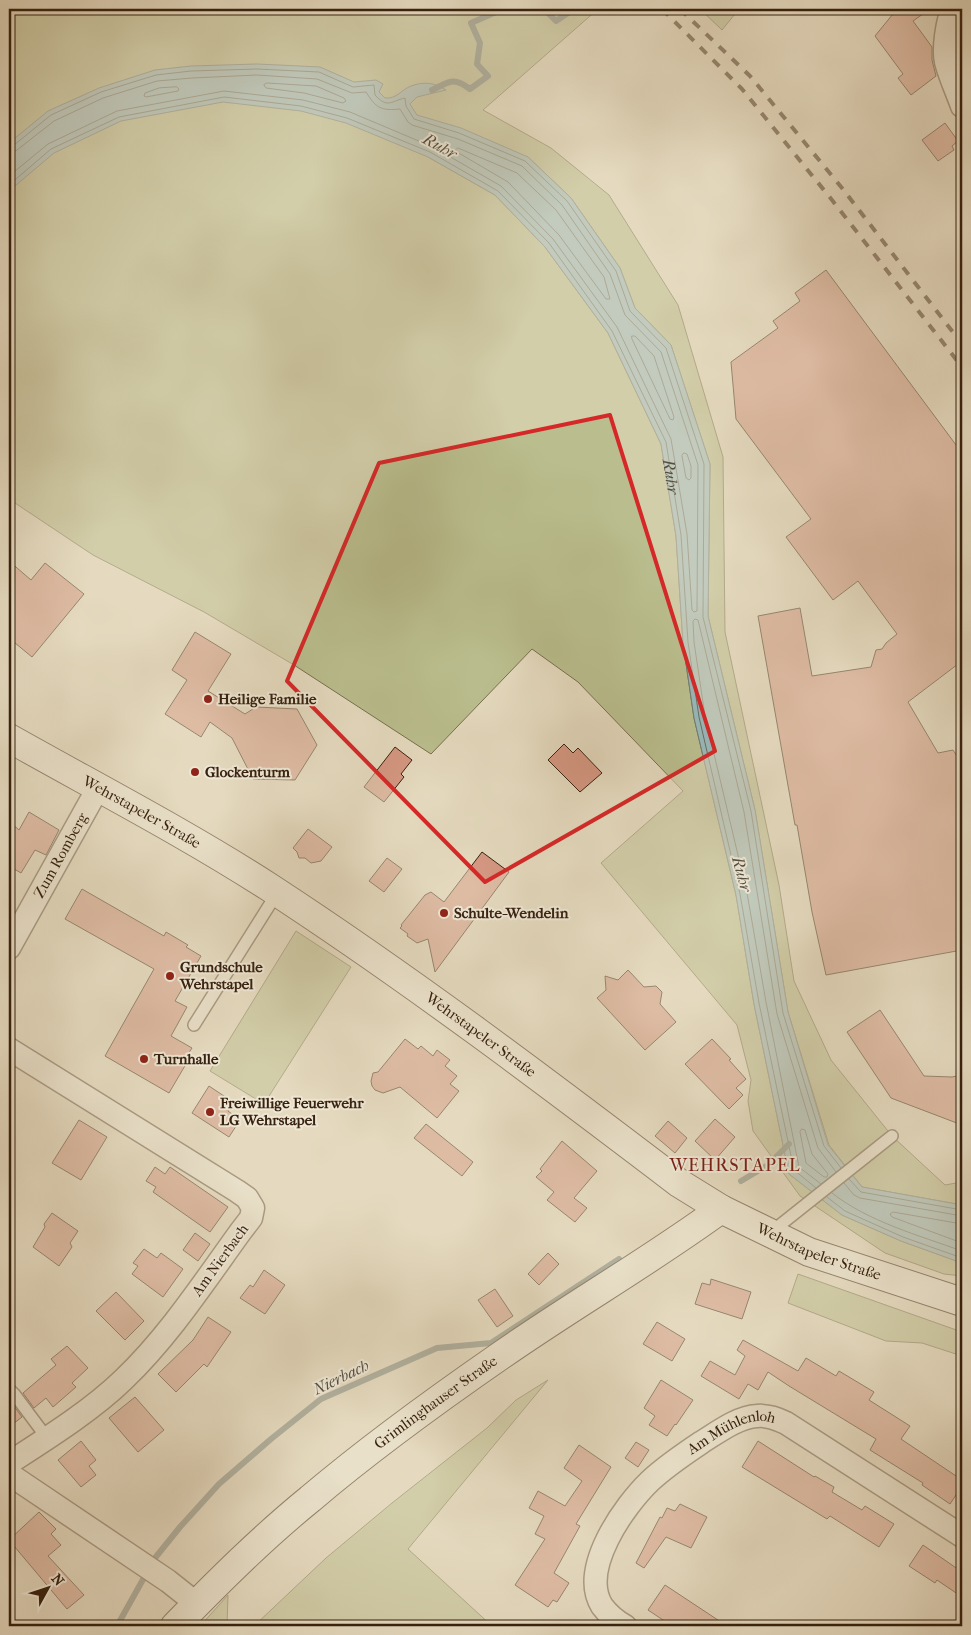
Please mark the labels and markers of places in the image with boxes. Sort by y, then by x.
place label: Heilige Familie [218,690,317,708]
marker: Heilige Familie [202,693,214,705]
place label: Glockenturm [205,763,291,781]
marker: Glockenturm [189,766,201,778]
place label: Schulte-Wendelin [454,904,569,922]
marker: Schulte-Wendelin [438,907,450,919]
place label: Grundschule Wehrstapel [179,958,263,993]
marker: Grundschule Wehrstapel [164,970,176,982]
place label: Turnhalle [153,1050,219,1068]
marker: Turnhalle [138,1053,150,1065]
place label: Freiwillige Feuerwehr LG Wehrstapel [219,1094,364,1129]
marker: Freiwillige Feuerwehr LG Wehrstapel [204,1106,216,1118]

